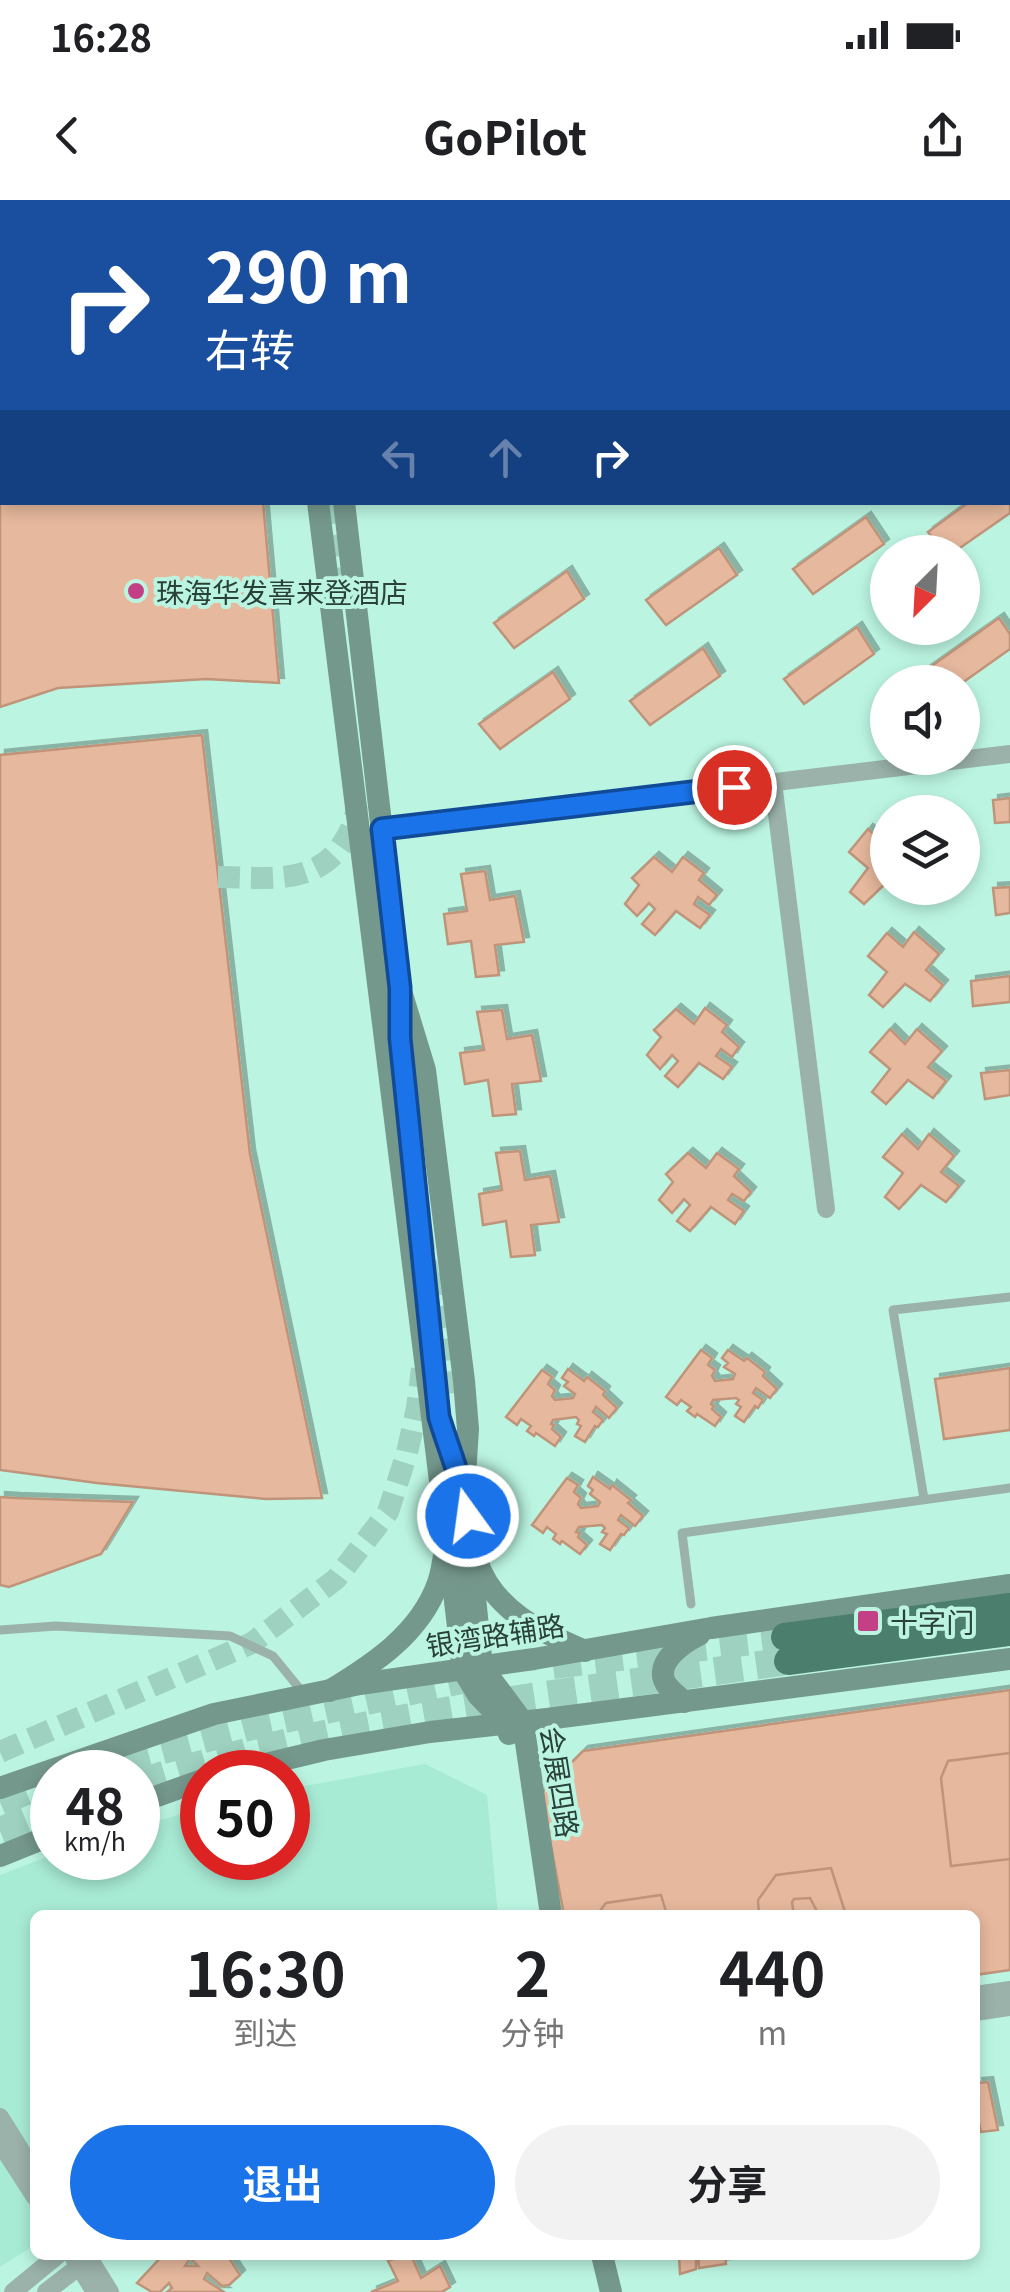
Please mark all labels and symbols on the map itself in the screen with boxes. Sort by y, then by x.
north arrow [870,535,980,645]
place label: 珠海华发喜来登酒店 [156,571,408,611]
marker: 珠海华发喜来登酒店 [125,580,147,602]
pin [692,745,777,830]
position arrow [416,1464,520,1568]
place label: 十字门 [890,1601,974,1641]
street label: 银湾路辅路 [423,1603,567,1665]
marker: 十字门 [855,1608,881,1634]
street label: 会展四路 [532,1724,590,1840]
speed limit sign: 50 [180,1750,310,1880]

